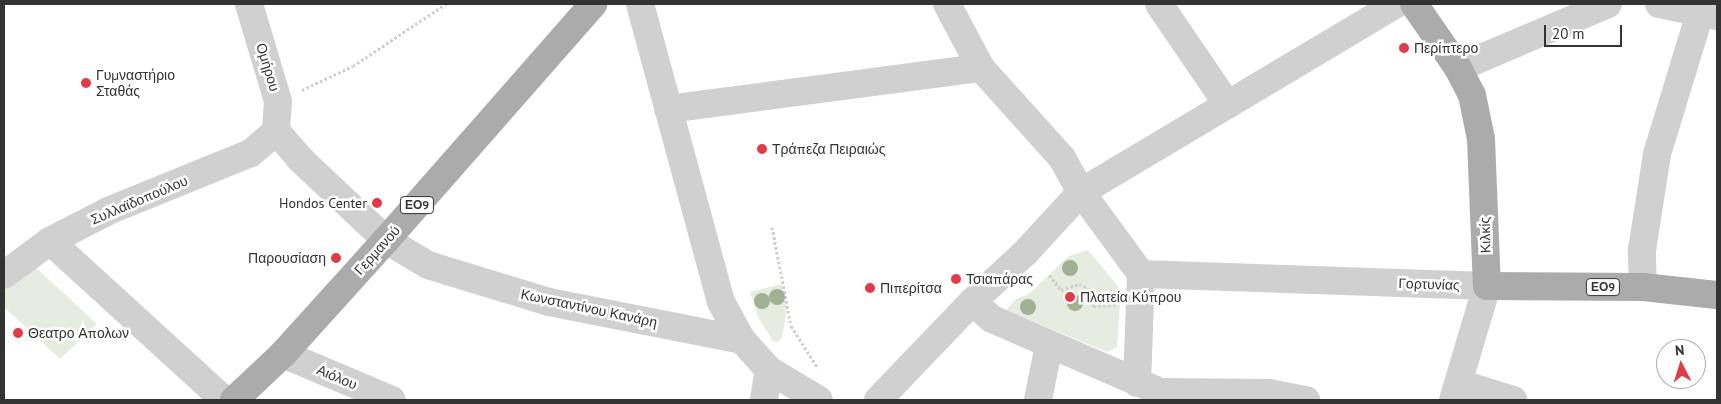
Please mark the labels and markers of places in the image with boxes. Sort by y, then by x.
place label: Περίπτερο [1414,40,1478,56]
marker: Περίπτερο [1398,42,1410,54]
place label: Γυμναστήριο Σταθάς [96,67,175,100]
marker: Γυμναστήριο Σταθάς [80,77,92,89]
place label: Τράπεζα Πειραιώς [772,141,886,157]
marker: Τράπεζα Πειραιώς [756,143,768,155]
place label: Hondos Center [279,195,367,211]
marker: Hondos Center [371,197,383,209]
place label: Παρουσίαση [248,250,326,266]
marker: Παρουσίαση [330,252,342,264]
place label: Τσιαπάρας [966,271,1033,287]
marker: Τσιαπάρας [950,273,962,285]
place label: Πιπερίτσα [880,280,942,296]
marker: Πιπερίτσα [864,282,876,294]
place label: Πλατεία Κύπρου [1080,289,1181,305]
marker: Πλατεία Κύπρου [1064,291,1076,303]
place label: Θεατρο Απολων [28,325,129,341]
marker: Θεατρο Απολων [12,327,24,339]

